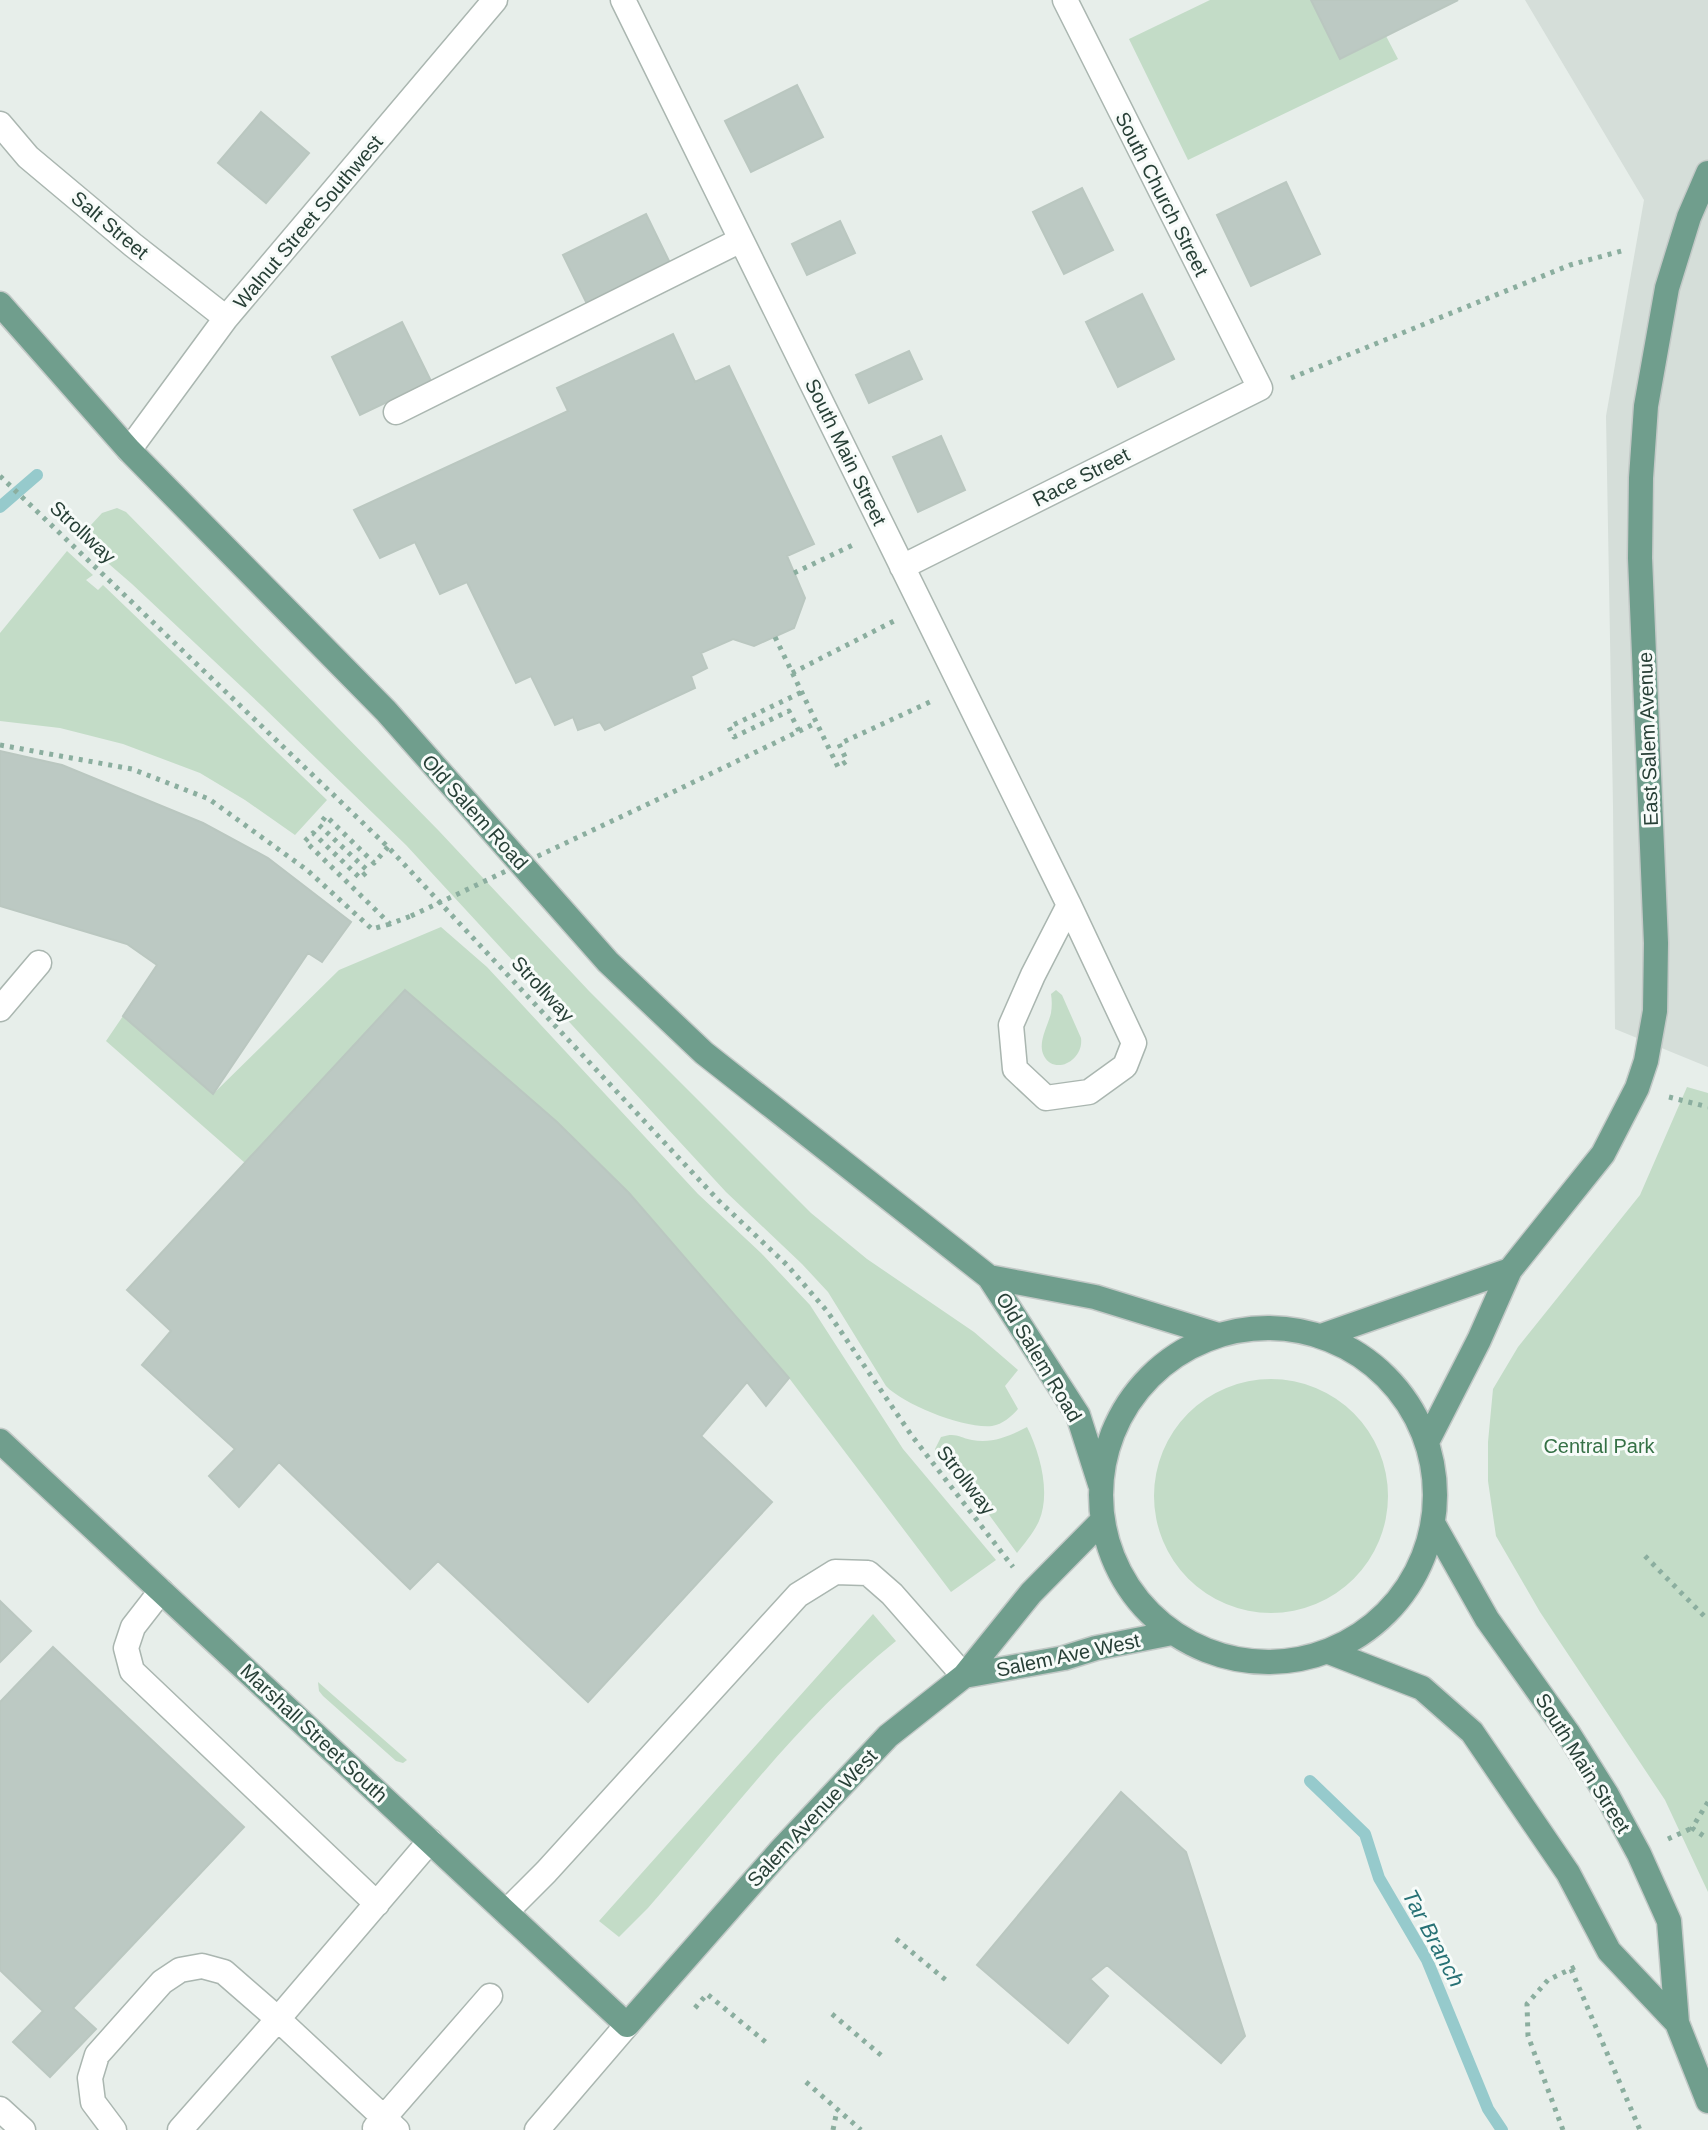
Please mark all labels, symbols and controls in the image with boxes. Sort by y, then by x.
street label: South Church Street [1111,108,1213,280]
street label: Walnut Street Southwest [229,131,387,313]
street label: Salt Street [67,187,153,264]
street label: South Main Street [801,375,891,529]
street label: Race Street [1029,443,1133,511]
street label: Strollway [46,496,120,568]
street label: East Salem Avenue [1634,652,1662,826]
street label: Old Salem Road [418,750,532,874]
street label: Strollway [507,952,579,1026]
street label: Old Salem Road [992,1288,1086,1426]
park label: Central Park [1543,1435,1656,1457]
street label: Strollway [932,1441,1000,1519]
street label: Salem Ave West [994,1629,1142,1681]
street label: Marshall Street South [236,1659,392,1807]
street label: South Main Street [1531,1689,1635,1837]
street label: Salem Avenue West [743,1745,882,1891]
water label: Tar Branch [1397,1885,1470,1991]

